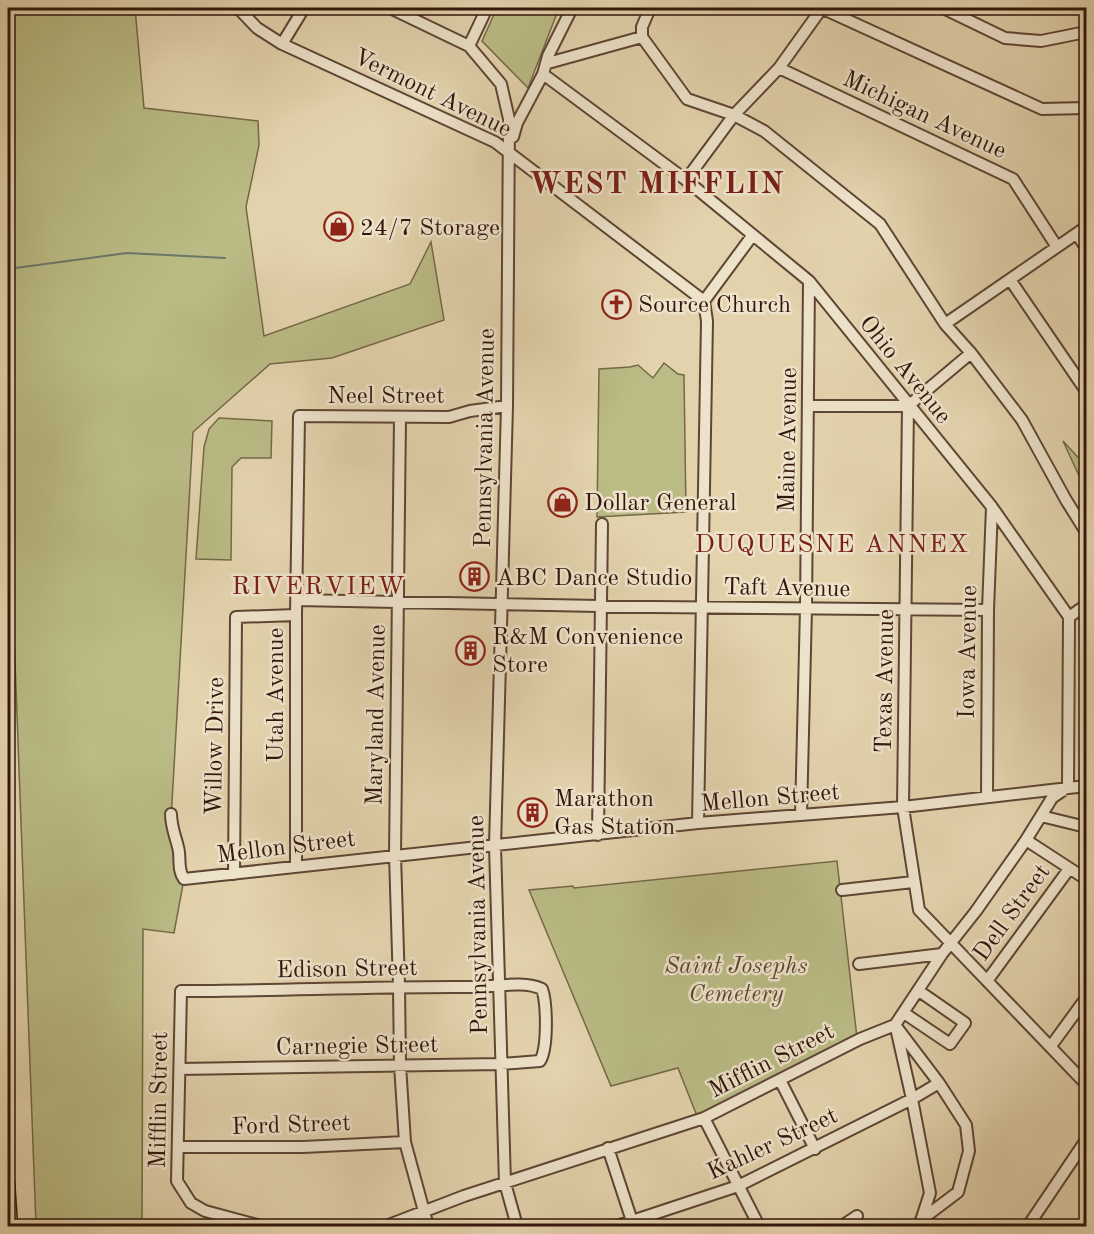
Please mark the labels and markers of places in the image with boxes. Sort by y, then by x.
shop icon: 24/7 Storage [323,211,355,243]
place label: 24/7 Storage [360,217,500,241]
church icon: Source Church [601,288,633,320]
place label: Source Church [638,294,791,318]
shop icon: Dollar General [547,486,579,518]
place label: Dollar General [584,492,737,516]
building icon: ABC Dance Studio [459,561,491,593]
place label: ABC Dance Studio [496,567,692,591]
place label: R&M Convenience Store [492,626,683,678]
building icon: R&M Convenience Store [455,634,487,666]
place label: Marathon Gas Station [554,788,675,840]
building icon: Marathon Gas Station [517,796,549,828]

